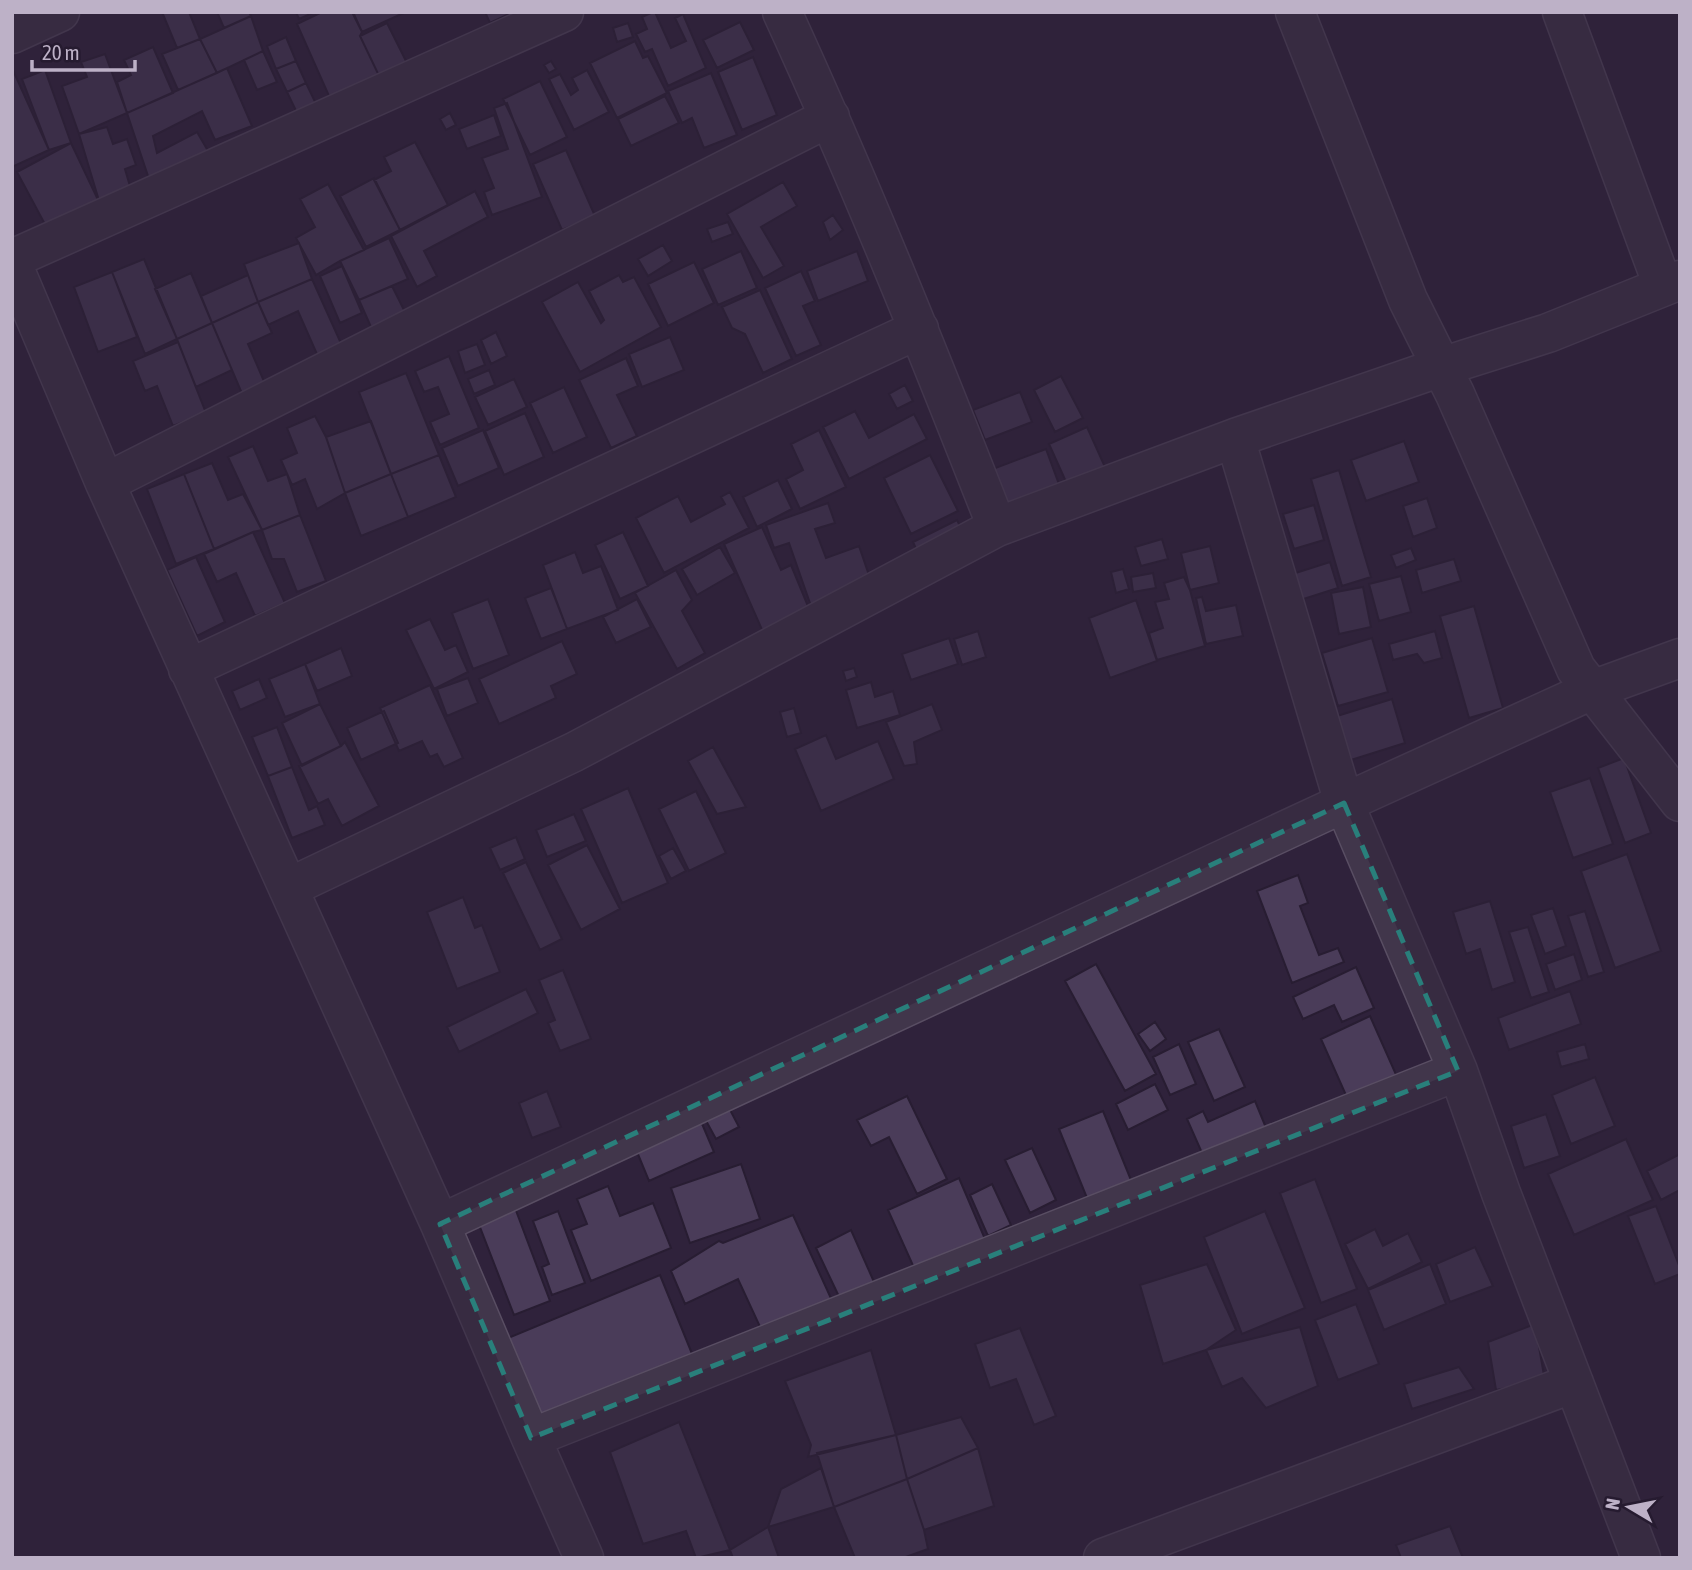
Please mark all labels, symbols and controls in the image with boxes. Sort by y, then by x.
scale bar [32,28,135,72]
text: 20 m [42,40,80,64]
north arrow [1594,1472,1664,1542]
text: N [1600,1497,1624,1511]

